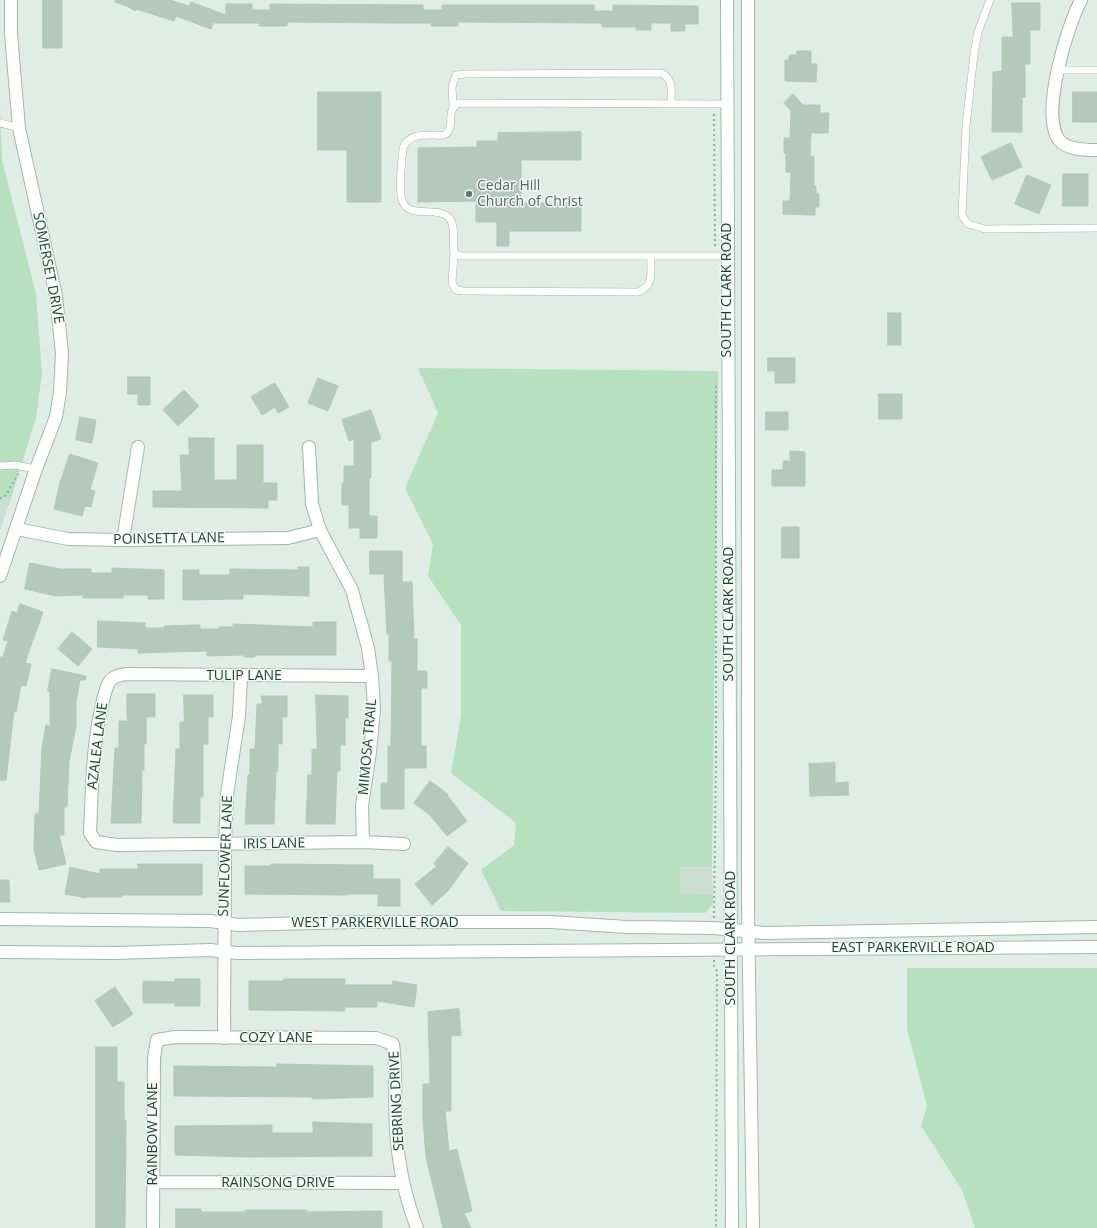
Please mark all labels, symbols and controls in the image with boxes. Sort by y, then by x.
place label: Cedar Hill Church of Christ [477,178,583,210]
marker: Cedar Hill Church of Christ [464,189,474,199]
street label: SOMERSET DRIVE [29,211,67,325]
street label: SOUTH CLARK ROAD [719,223,735,357]
street label: POINSETTA LANE [113,530,225,548]
street label: SOUTH CLARK ROAD [721,547,737,681]
street label: TULIP LANE [206,668,282,684]
street label: MIMOSA TRAIL [355,698,381,796]
street label: AZALEA LANE [84,701,112,791]
street label: SUNFLOWER LANE [215,795,237,917]
street label: IRIS LANE [243,835,305,853]
street label: SOUTH CLARK ROAD [723,871,739,1005]
street label: WEST PARKERVILLE ROAD [291,915,459,931]
street label: EAST PARKERVILLE ROAD [831,940,995,956]
street label: COZY LANE [239,1030,313,1046]
street label: SEBRING DRIVE [386,1051,408,1151]
street label: RAINBOW LANE [145,1083,161,1185]
street label: RAINSONG DRIVE [221,1175,335,1191]

